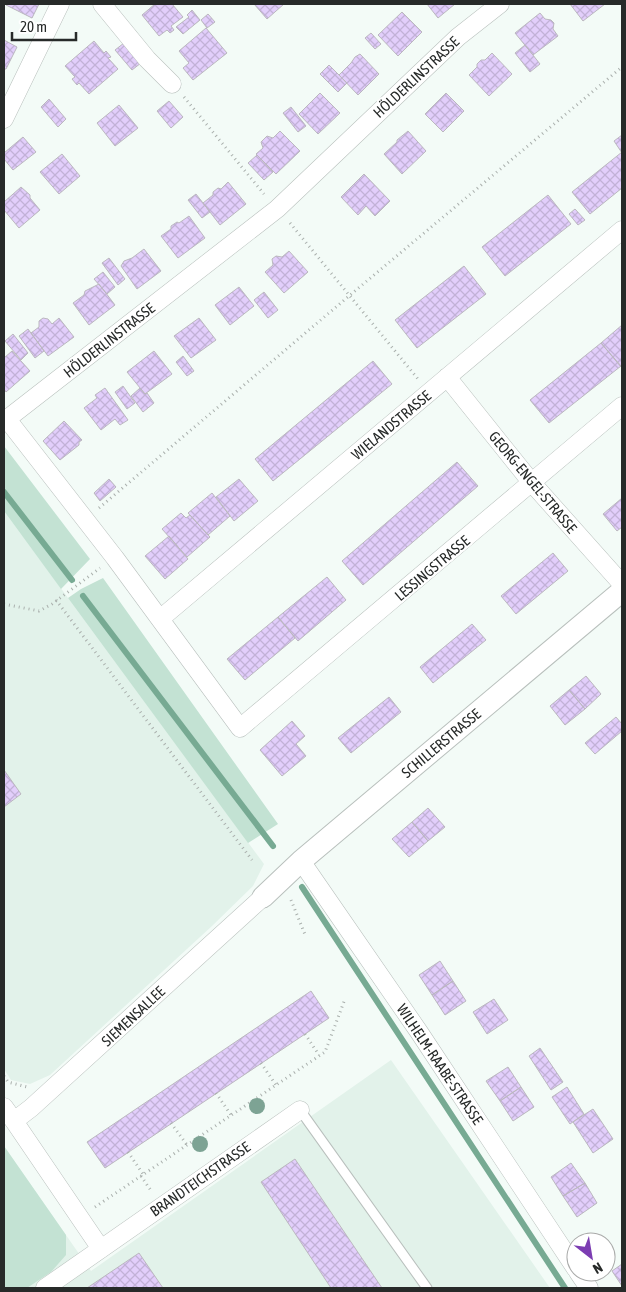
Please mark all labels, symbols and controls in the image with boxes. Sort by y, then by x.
scale bar [12,10,76,42]
text: 20 m [20,18,47,35]
street label: HÖLDERLINSTRASSE [370,33,463,121]
street label: HÖLDERLINSTRASSE [60,299,158,381]
street label: WIELANDSTRASSE [348,387,435,463]
street label: GEORG-ENGEL-STRASSE [486,428,581,537]
street label: LESSINGSTRASSE [391,531,473,604]
street label: SCHILLERSTRASSE [398,705,484,781]
street label: SIEMENSALLEE [98,982,168,1049]
street label: WILHELM-RAABE-STRASSE [393,1001,487,1128]
street label: BRANDTEICHSTRASSE [147,1138,254,1220]
north arrow [566,1232,616,1282]
text: N [590,1259,605,1277]

